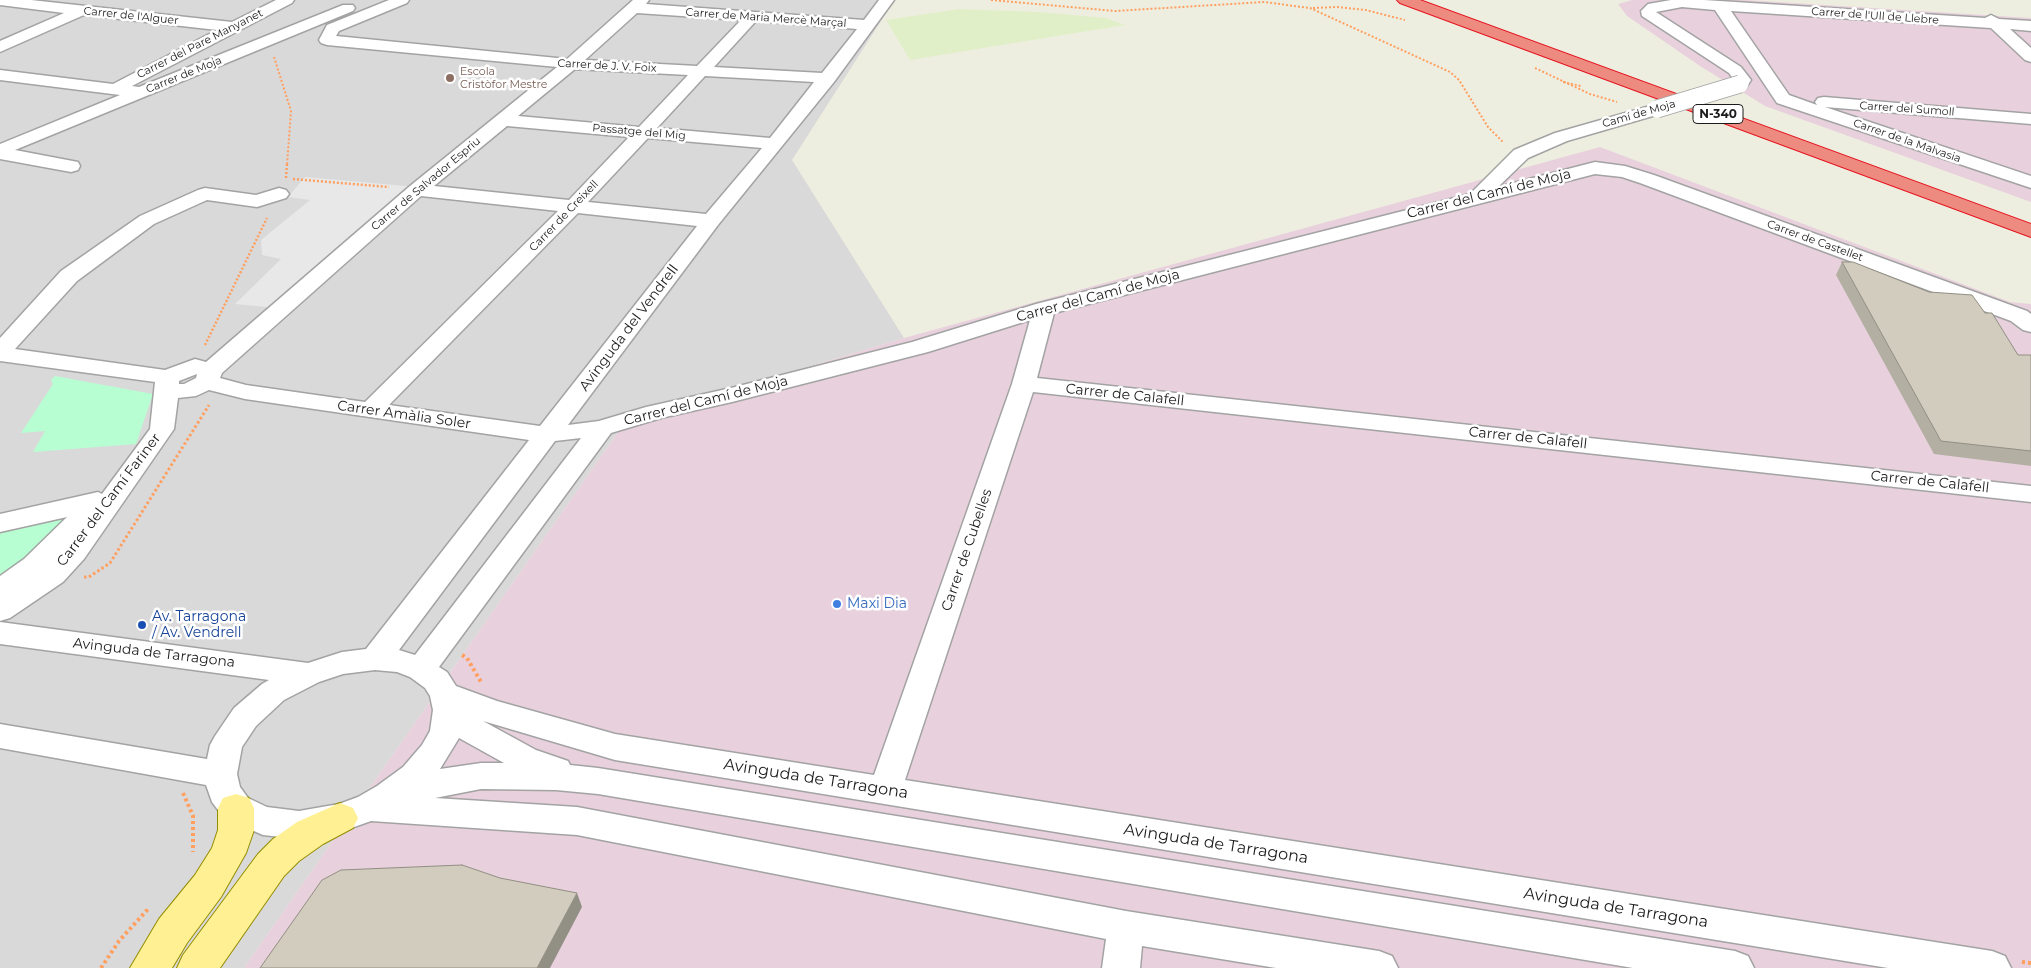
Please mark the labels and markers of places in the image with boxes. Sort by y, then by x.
place label: Escola Cristòfor Mestre [460,65,547,91]
marker: Escola Cristòfor Mestre [444,72,456,84]
place label: Maxi Dia [847,596,907,612]
marker: Maxi Dia [831,598,843,610]
place label: Av. Tarragona / Av. Vendrell [152,609,246,642]
marker: Av. Tarragona / Av. Vendrell [136,619,148,631]

